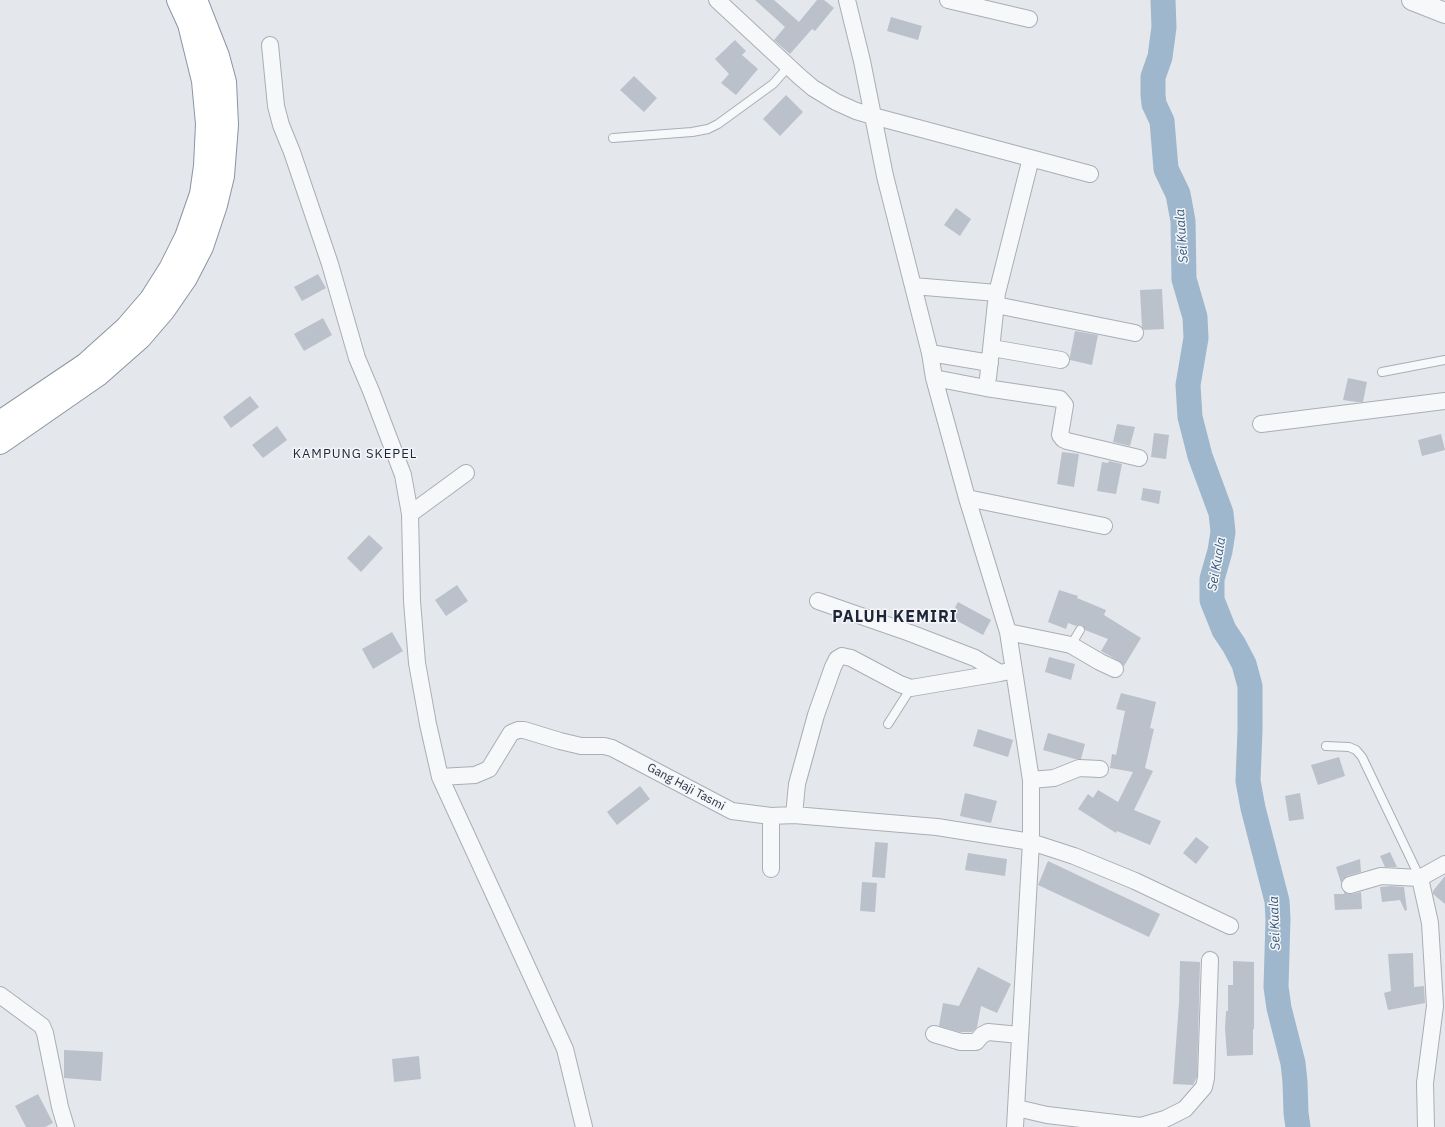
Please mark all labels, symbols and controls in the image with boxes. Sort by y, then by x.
water label: Sei Kuala [1172,208,1192,264]
district label: KAMPUNG SKEPEL [293,446,417,462]
water label: Sei Kuala [1205,536,1229,592]
district label: PALUH KEMIRI [832,607,958,627]
street label: Gang Haji Tasmi [645,760,727,814]
water label: Sei Kuala [1266,896,1284,950]

